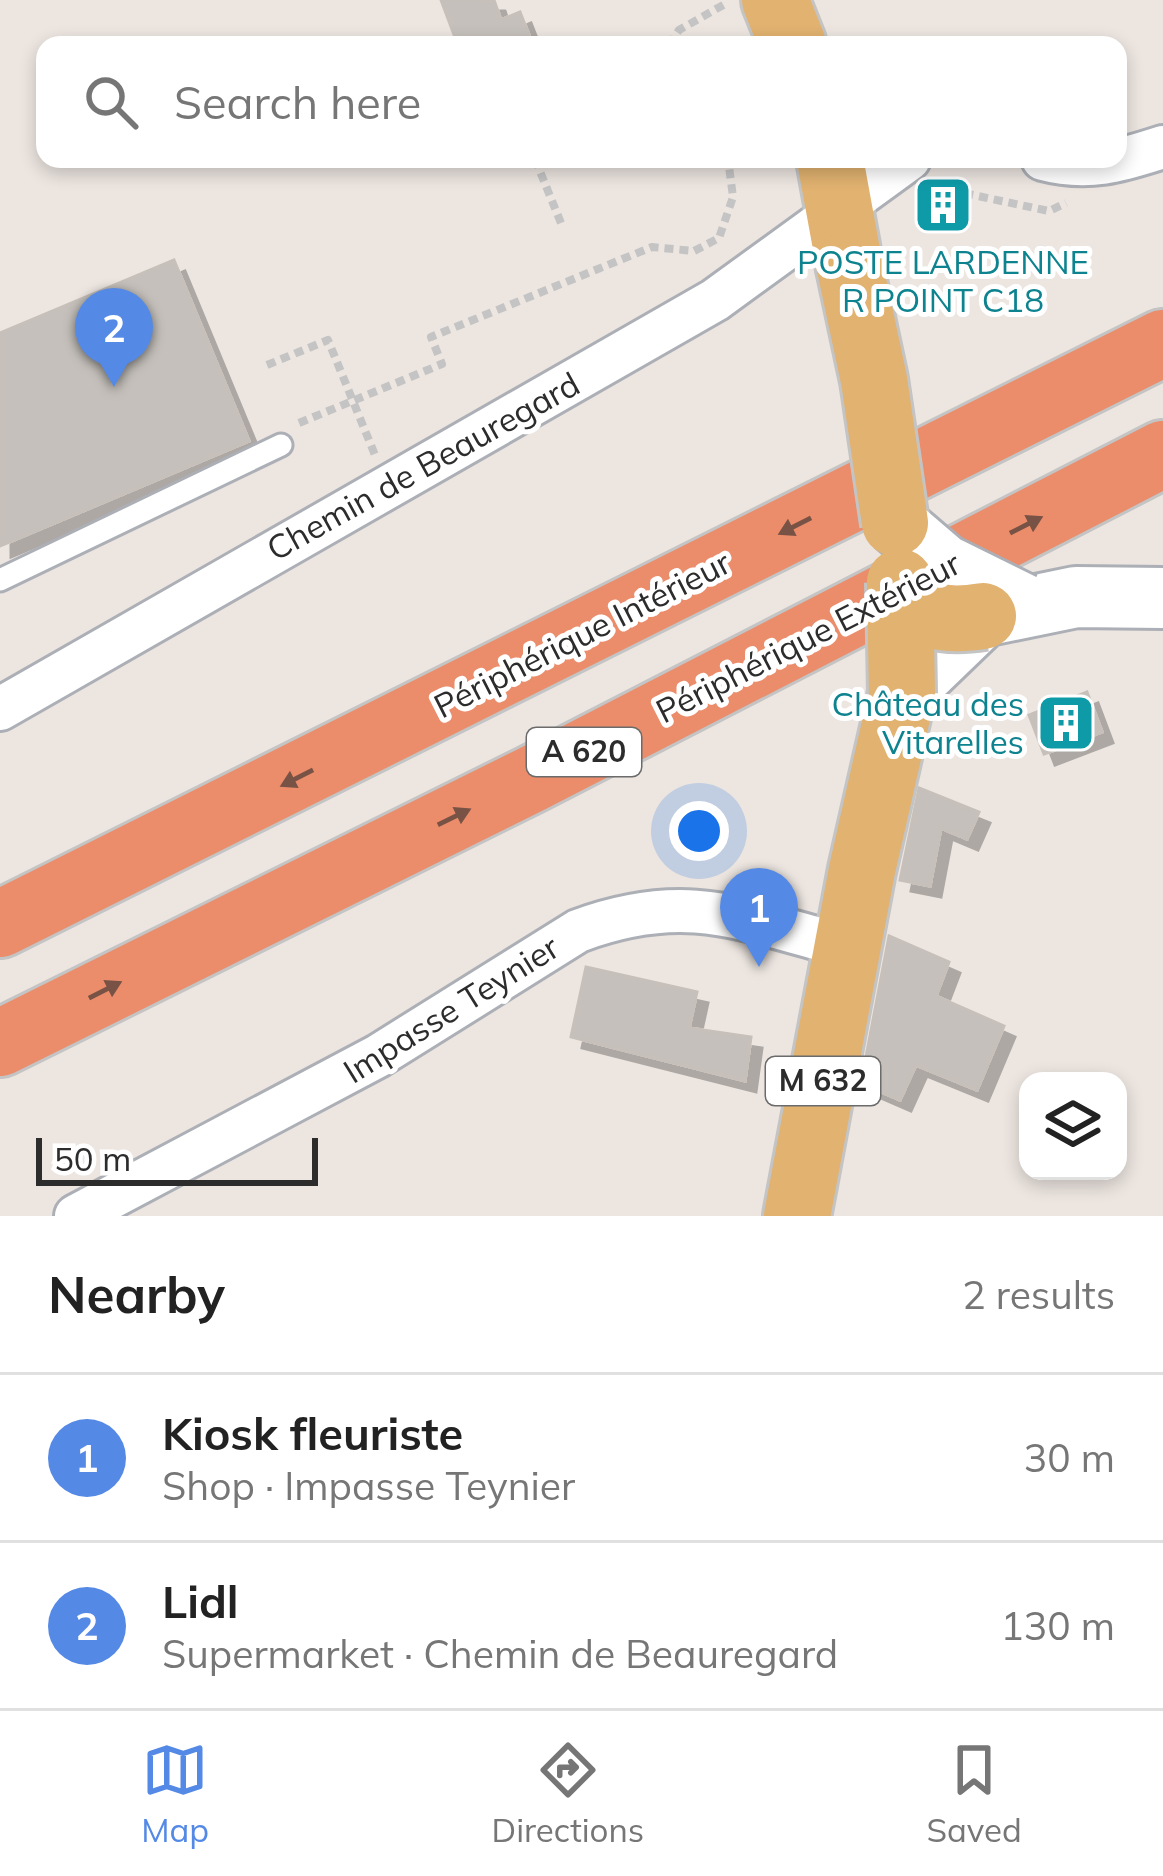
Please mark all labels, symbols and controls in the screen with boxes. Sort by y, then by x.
search box [36,36,1127,168]
icon: search [78,69,144,135]
text: Search here [174,74,421,130]
building icon: POSTE LARDENNE R POINT C18 [912,174,974,236]
place label: POSTE LARDENNE R POINT C18 [797,241,1089,320]
pin: 2 [75,288,153,387]
street label: Chemin de Beauregard [259,362,586,569]
one-way arrow [1008,515,1043,535]
one-way arrow [778,516,813,536]
street label: Périphérique Intérieur [427,541,737,726]
street label: Périphérique Extérieur [649,542,967,731]
place label: Château des Vitarelles [831,683,1024,762]
building icon: Château des Vitarelles [1035,692,1097,754]
road number: A 620 [527,728,641,776]
one-way arrow [280,767,314,787]
your location [669,801,729,861]
one-way arrow [437,808,471,828]
pin: 1 [720,868,798,967]
street label: Impasse Teynier [335,926,566,1091]
one-way arrow [87,981,122,1001]
road number: M 632 [766,1057,880,1105]
map controls [1019,1072,1127,1180]
button: layers [1019,1072,1127,1180]
scale bar [36,1132,318,1185]
text: 50 m [54,1138,131,1179]
text: Nearby [48,1262,225,1326]
text: 2 results [962,1270,1115,1319]
text: Kiosk fleuriste [162,1405,463,1461]
text: 1 [75,1433,99,1482]
text: 30 m [1024,1433,1115,1482]
text: Shop · Impasse Teynier [162,1461,575,1510]
text: Lidl [162,1573,239,1629]
text: 2 [75,1601,99,1650]
text: 130 m [1000,1601,1115,1650]
text: Supermarket · Chemin de Beauregard [162,1629,838,1678]
tab: Map [141,1737,209,1850]
tab: Directions [492,1737,644,1850]
tab: Saved [927,1737,1022,1850]

